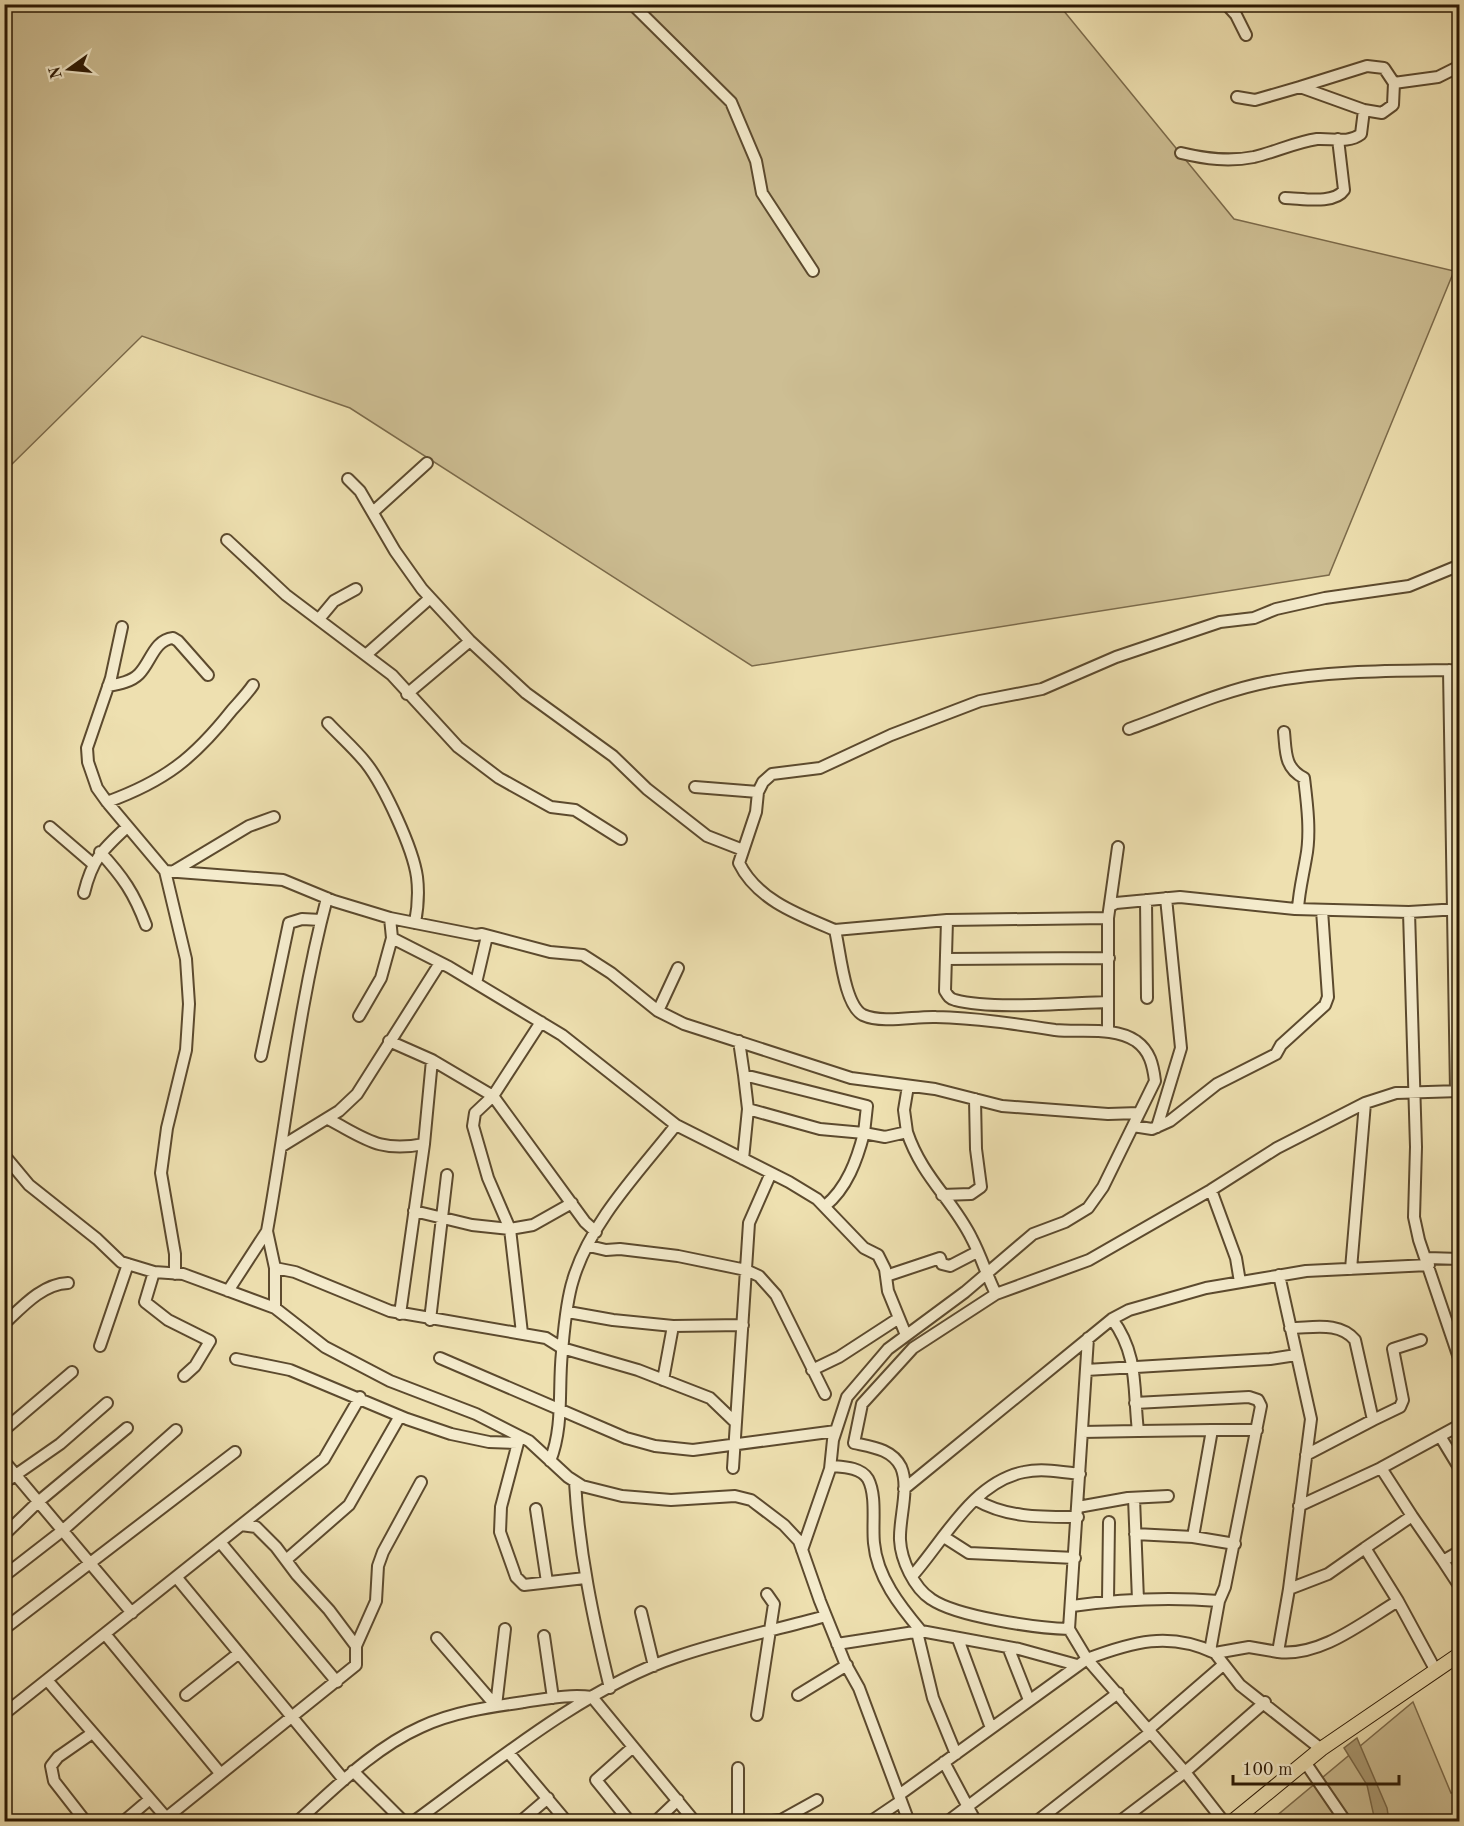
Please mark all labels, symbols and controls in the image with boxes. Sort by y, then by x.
north arrow [39,39,99,99]
text: N [47,64,66,80]
scale bar [1233,1748,1400,1786]
text: 100 m [1242,1761,1293,1779]

